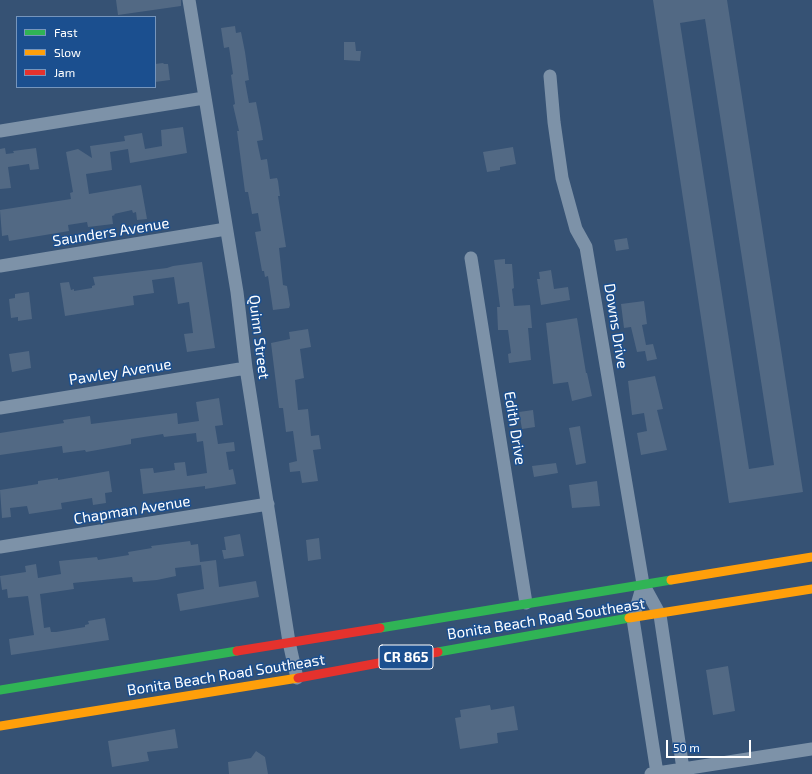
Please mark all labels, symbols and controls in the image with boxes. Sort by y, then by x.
legend [16,16,156,88]
text: Fast [54,25,77,39]
text: Slow [54,45,81,59]
text: Jam [54,65,75,79]
street label: Saunders Avenue [51,214,171,250]
street label: Downs Drive [600,282,632,370]
street label: Quinn Street [245,294,273,380]
street label: Pawley Avenue [68,355,172,389]
street label: Edith Drive [500,390,530,466]
street label: Chapman Avenue [72,492,192,528]
street label: Bonita Beach Road Southeast [446,594,646,644]
road number: CR 865 [379,645,433,669]
street label: Bonita Beach Road Southeast [126,650,326,700]
scale bar [668,732,753,758]
text: 50 m [673,740,700,754]

